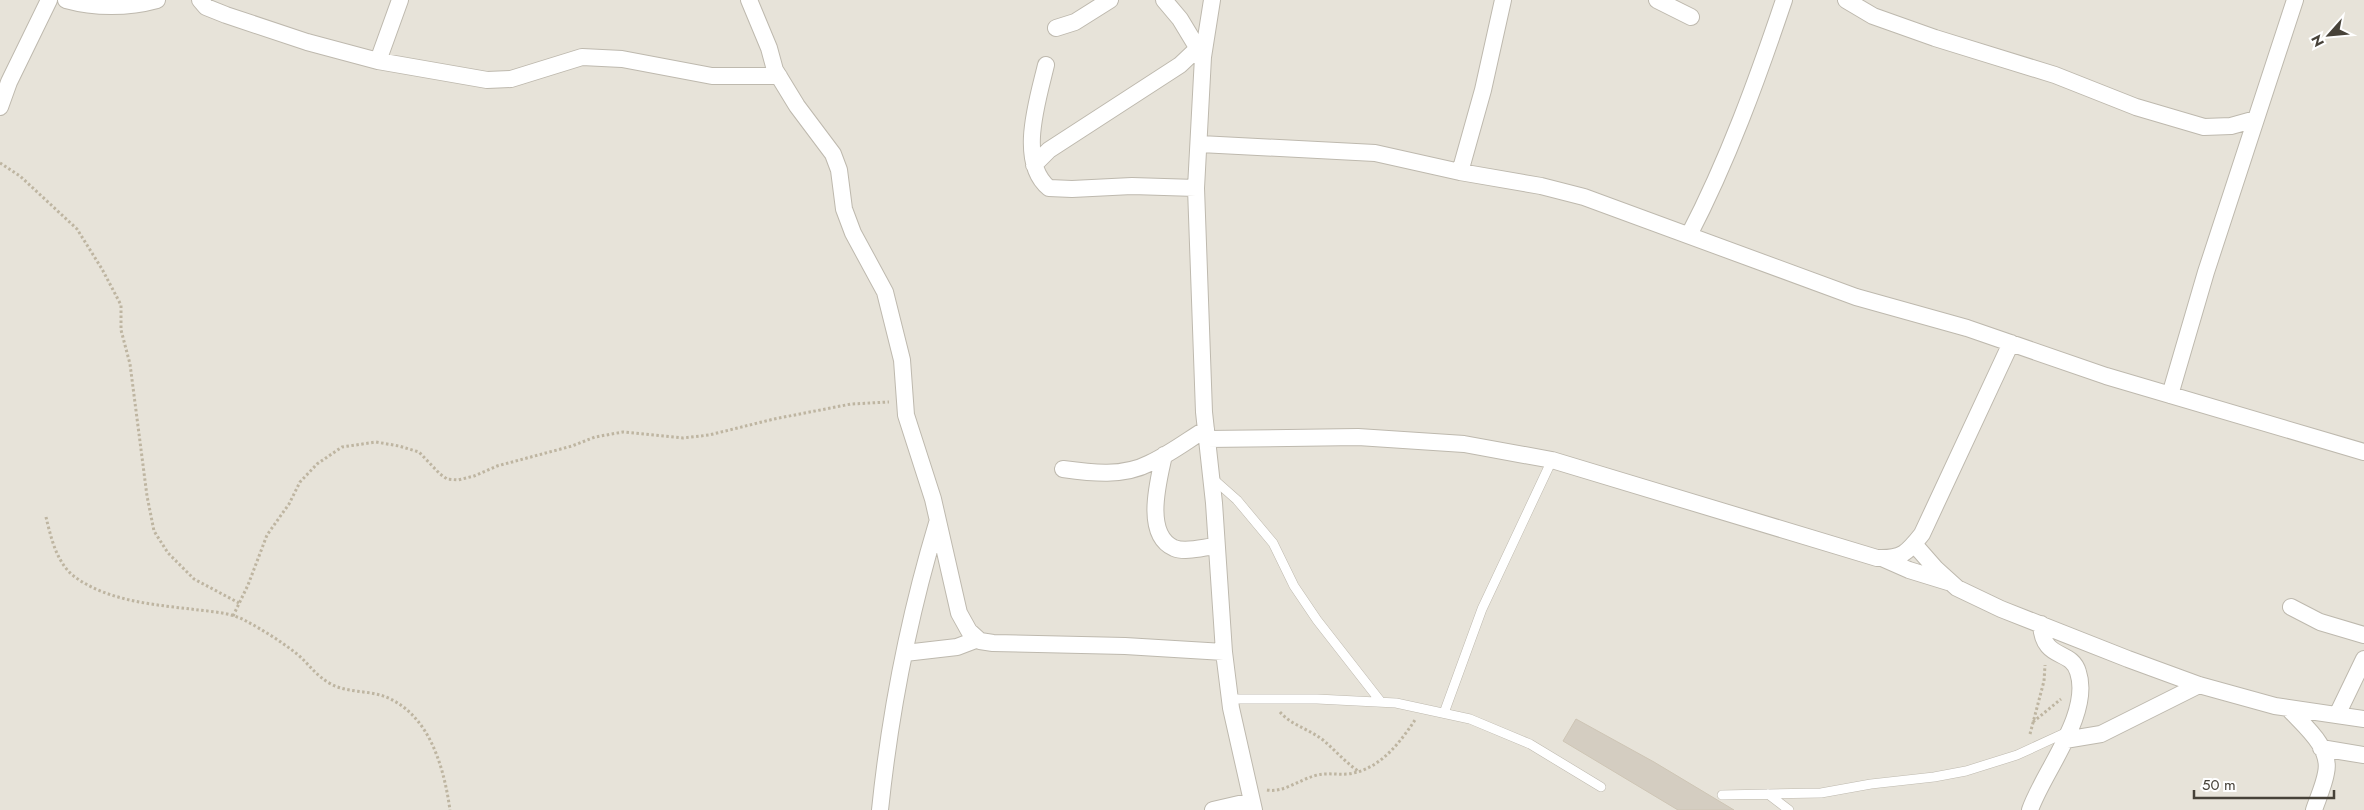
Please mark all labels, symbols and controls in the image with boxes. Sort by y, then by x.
north arrow [2304,10,2354,60]
text: N [2306,31,2329,50]
scale bar [2194,768,2334,800]
text: 50 m [2202,774,2236,796]

